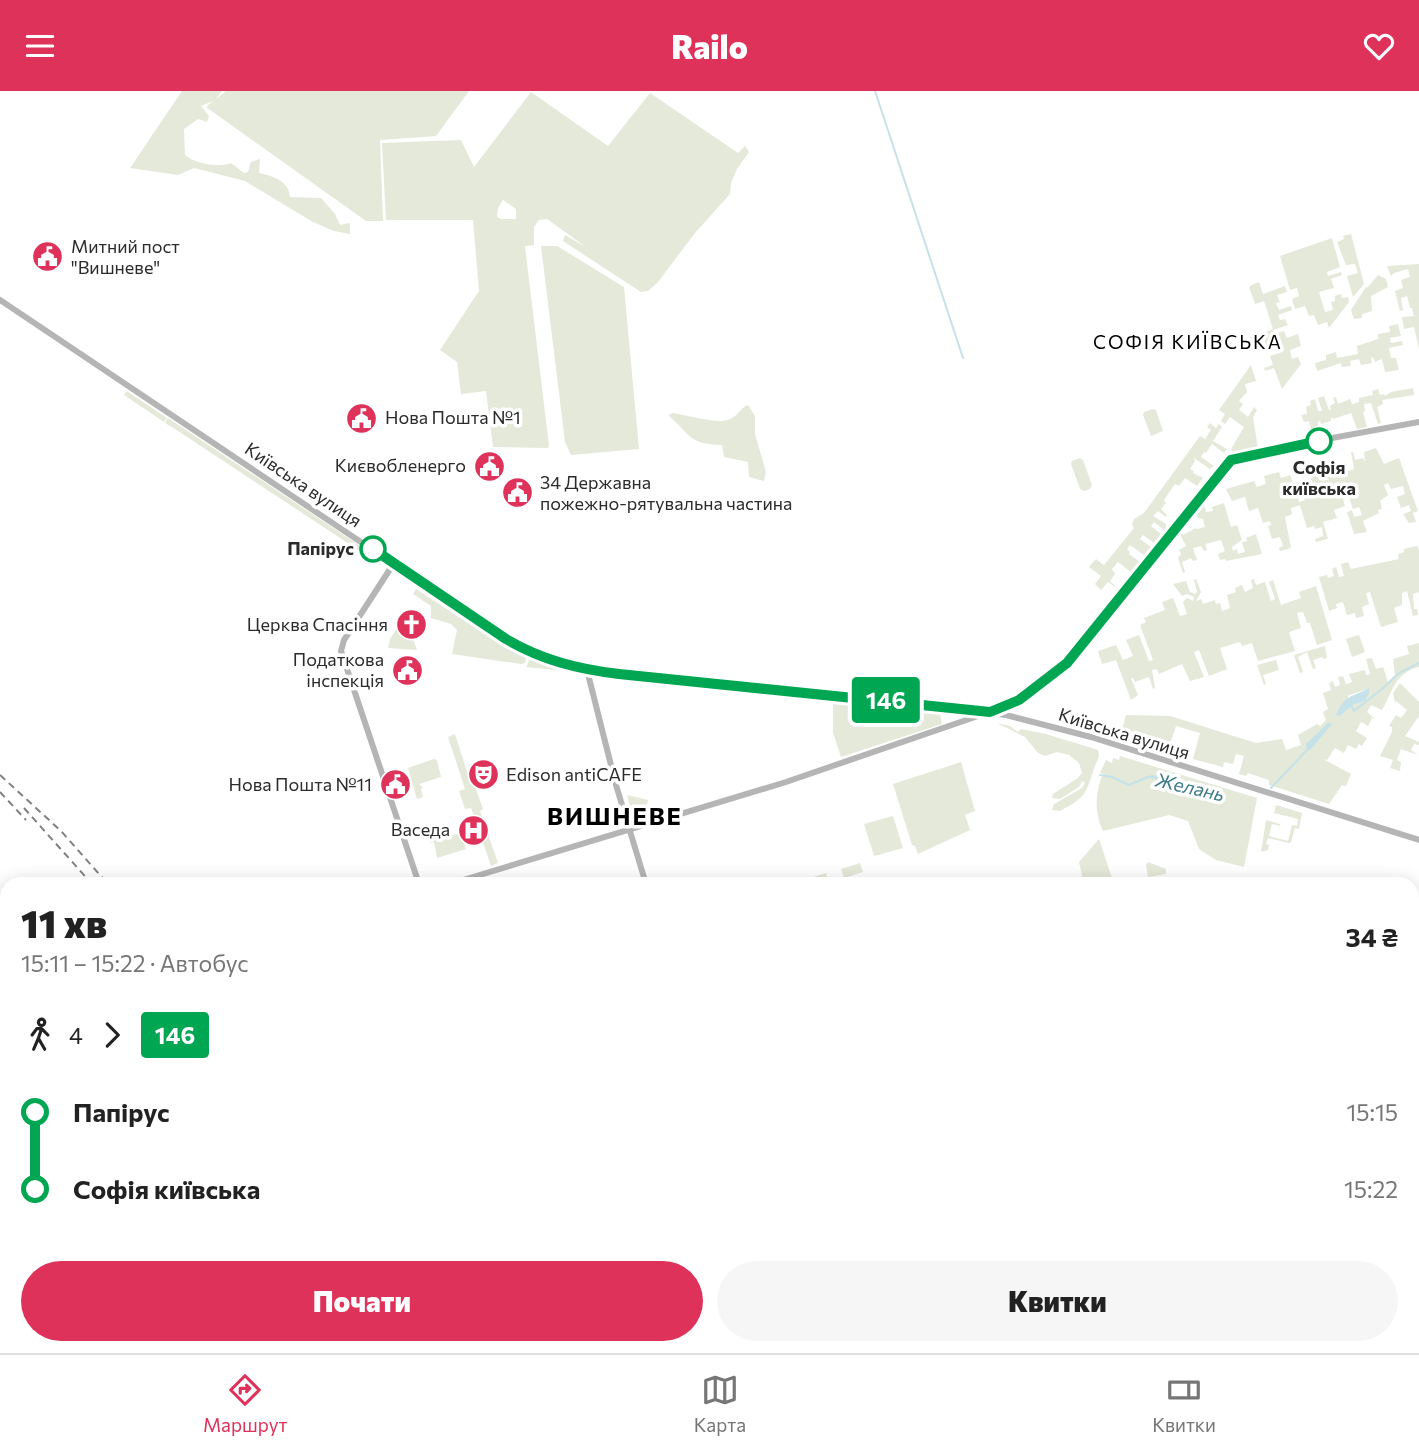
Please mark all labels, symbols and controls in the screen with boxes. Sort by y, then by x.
text: Railo [671,26,748,66]
icon: menu [21,27,59,65]
icon: heart [1360,27,1398,65]
place label: Митний пост "Вишневе" [71,235,180,278]
public building icon: Митний пост "Вишневе" [31,240,65,274]
district label: СОФІЯ КИЇВСЬКА [1093,330,1283,353]
public building icon: Нова Пошта №1 [345,401,379,435]
place label: Нова Пошта №1 [385,406,521,428]
marker: Софія київська [1306,428,1332,454]
street label: Київська вулиця [241,437,366,531]
public building icon: Києвобленерго [472,449,506,483]
place label: Києвобленерго [335,454,466,476]
place label: Софія київська [1282,456,1356,499]
place label: 34 Державна пожежно-рятувальна частина [540,471,792,514]
public building icon: 34 Державна пожежно-рятувальна частина [500,476,534,510]
marker: Папірус [360,536,386,562]
place label: Папірус [287,537,354,559]
church icon: Церква Спасіння [394,608,428,642]
place label: Церква Спасіння [247,613,388,635]
place label: Податкова інспекція [293,648,384,691]
public building icon: Податкова інспекція [390,653,424,687]
line badge: 146 [846,677,926,723]
text: 146 [866,685,906,714]
street label: Київська вулиця [1056,703,1193,763]
theatre icon: Edison antiCAFE [466,758,500,792]
place label: Edison antiCAFE [506,763,642,785]
water label: Желань [1152,767,1227,806]
public building icon: Нова Пошта №11 [378,768,412,802]
place label: Нова Пошта №11 [229,773,372,795]
district label: ВИШНЕВЕ [547,801,683,830]
hospital icon: Васеда [456,813,490,847]
place label: Васеда [391,818,450,840]
text: 11 хв [21,899,107,946]
text: 34 ₴ [1346,921,1398,952]
text: 15:11 – 15:22 · Автобус [21,949,249,977]
icon: walk [21,1016,59,1054]
icon: forward [93,1016,131,1054]
text: 146 [155,1020,195,1049]
text: 4 [69,1021,83,1049]
text: Папірус [73,1096,170,1127]
text: 15:15 [1346,1098,1398,1126]
text: Софія київська [73,1173,260,1204]
text: 15:22 [1344,1175,1398,1203]
button: Почати [21,1261,703,1341]
button: Квитки [717,1261,1398,1341]
tab: Маршрут [203,1371,287,1436]
tab: Карта [694,1371,746,1436]
tab: Квитки [1152,1371,1216,1436]

